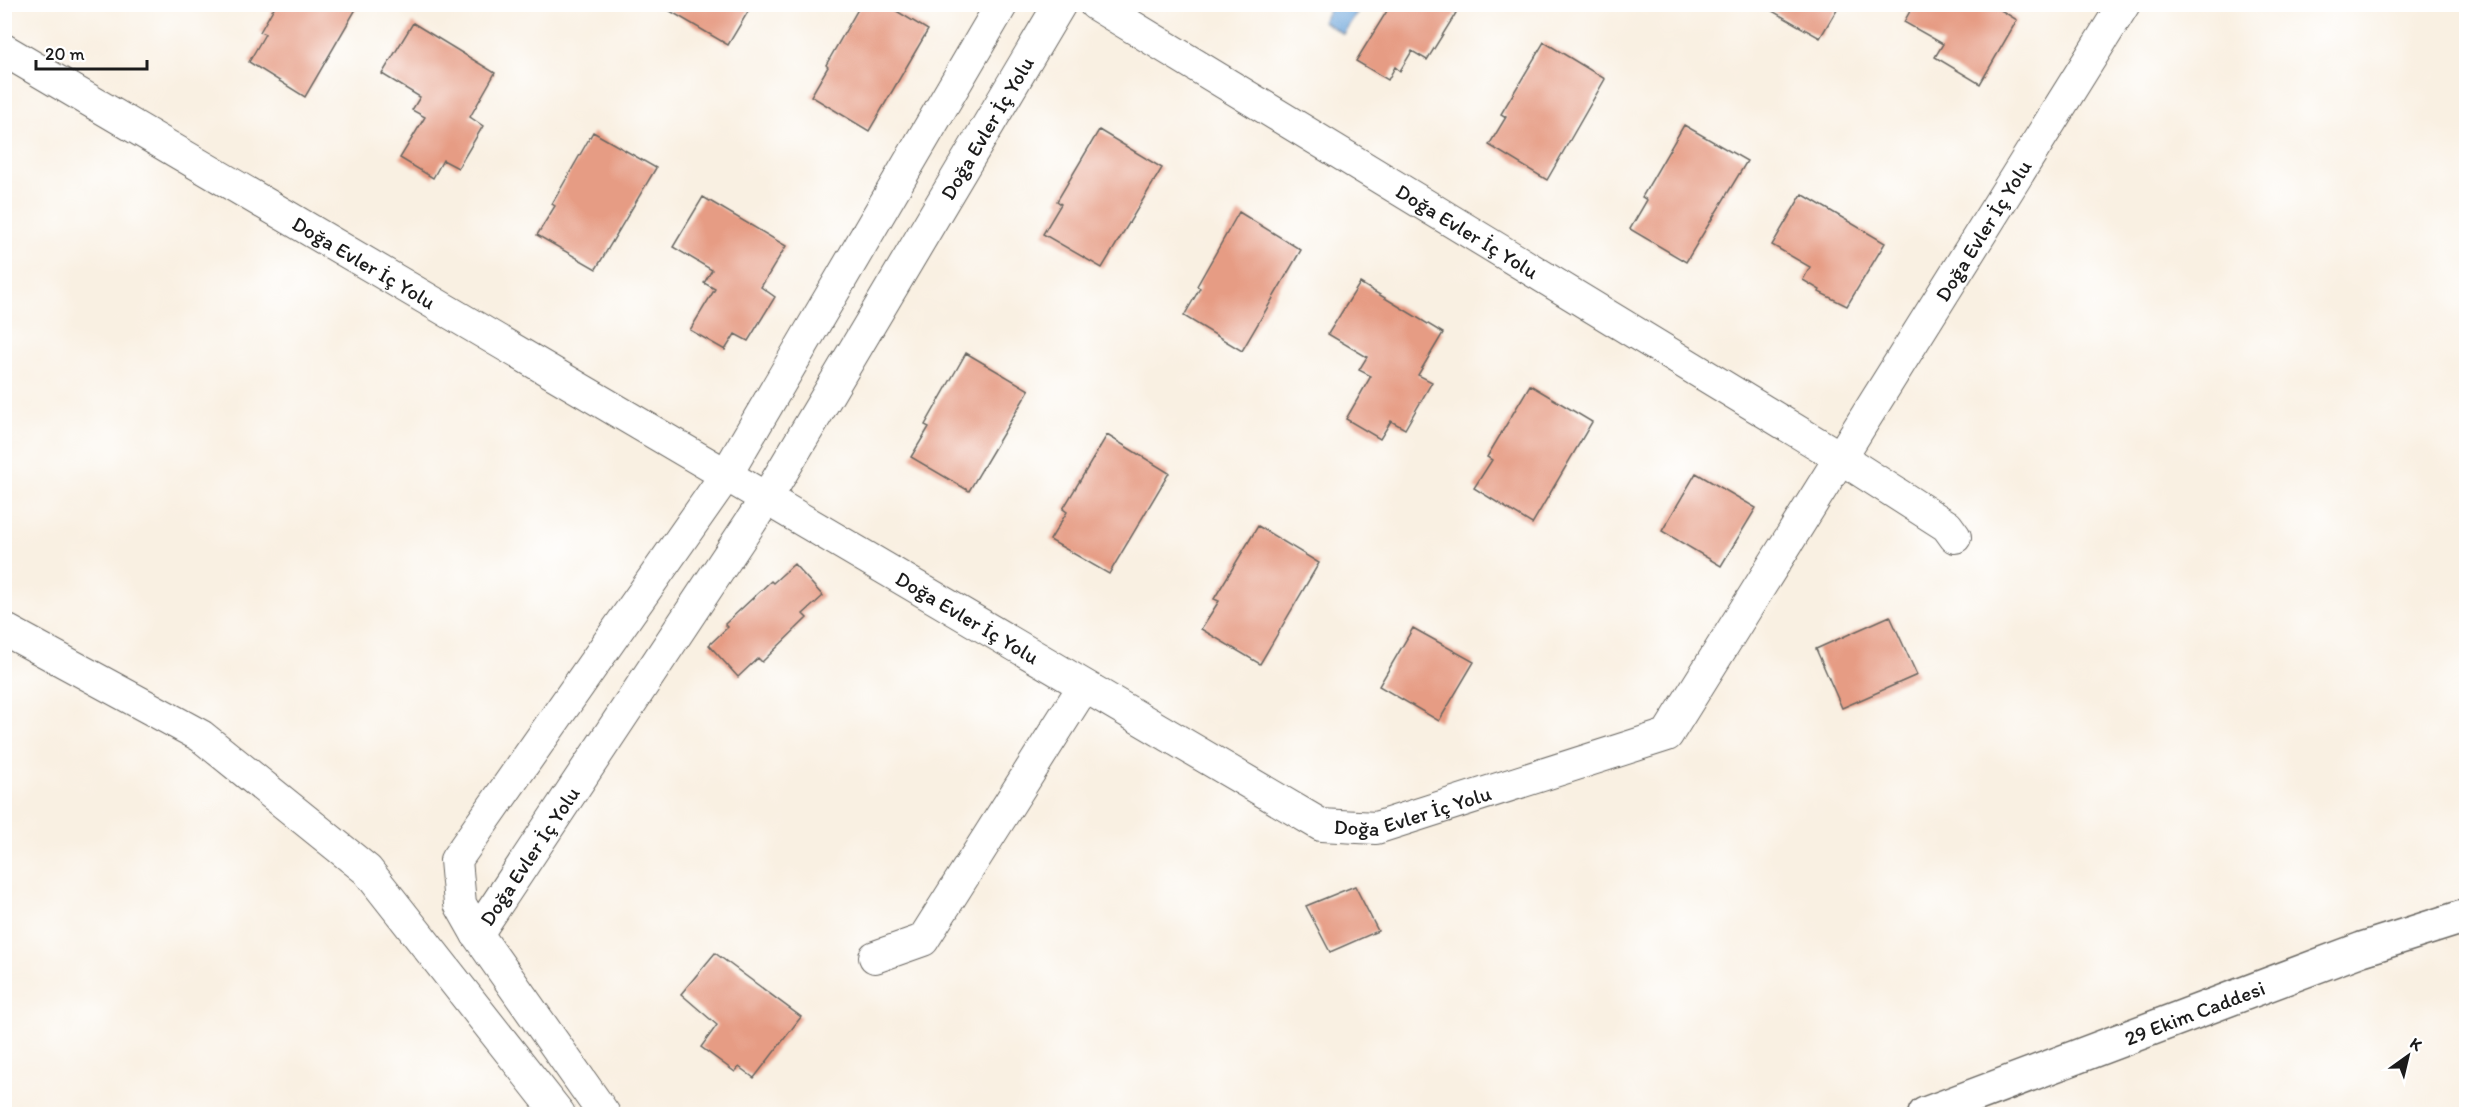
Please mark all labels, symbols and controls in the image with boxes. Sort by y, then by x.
scale bar [36,33,147,71]
text: 20 m [45,43,85,65]
street label: Doğa Evler İç Yolu [934,52,1039,204]
street label: Doğa Evler İç Yolu [1929,155,2036,306]
street label: Doğa Evler İç Yolu [1392,178,1543,283]
street label: Doğa Evler İç Yolu [288,210,440,314]
street label: Doğa Evler İç Yolu [891,565,1044,669]
street label: Doğa Evler İç Yolu [1333,780,1494,841]
street label: Doğa Evler İç Yolu [474,781,584,930]
street label: 29 Ekim Caddesi [2121,974,2268,1050]
north arrow [2378,1026,2438,1086]
text: K [2407,1033,2426,1055]

